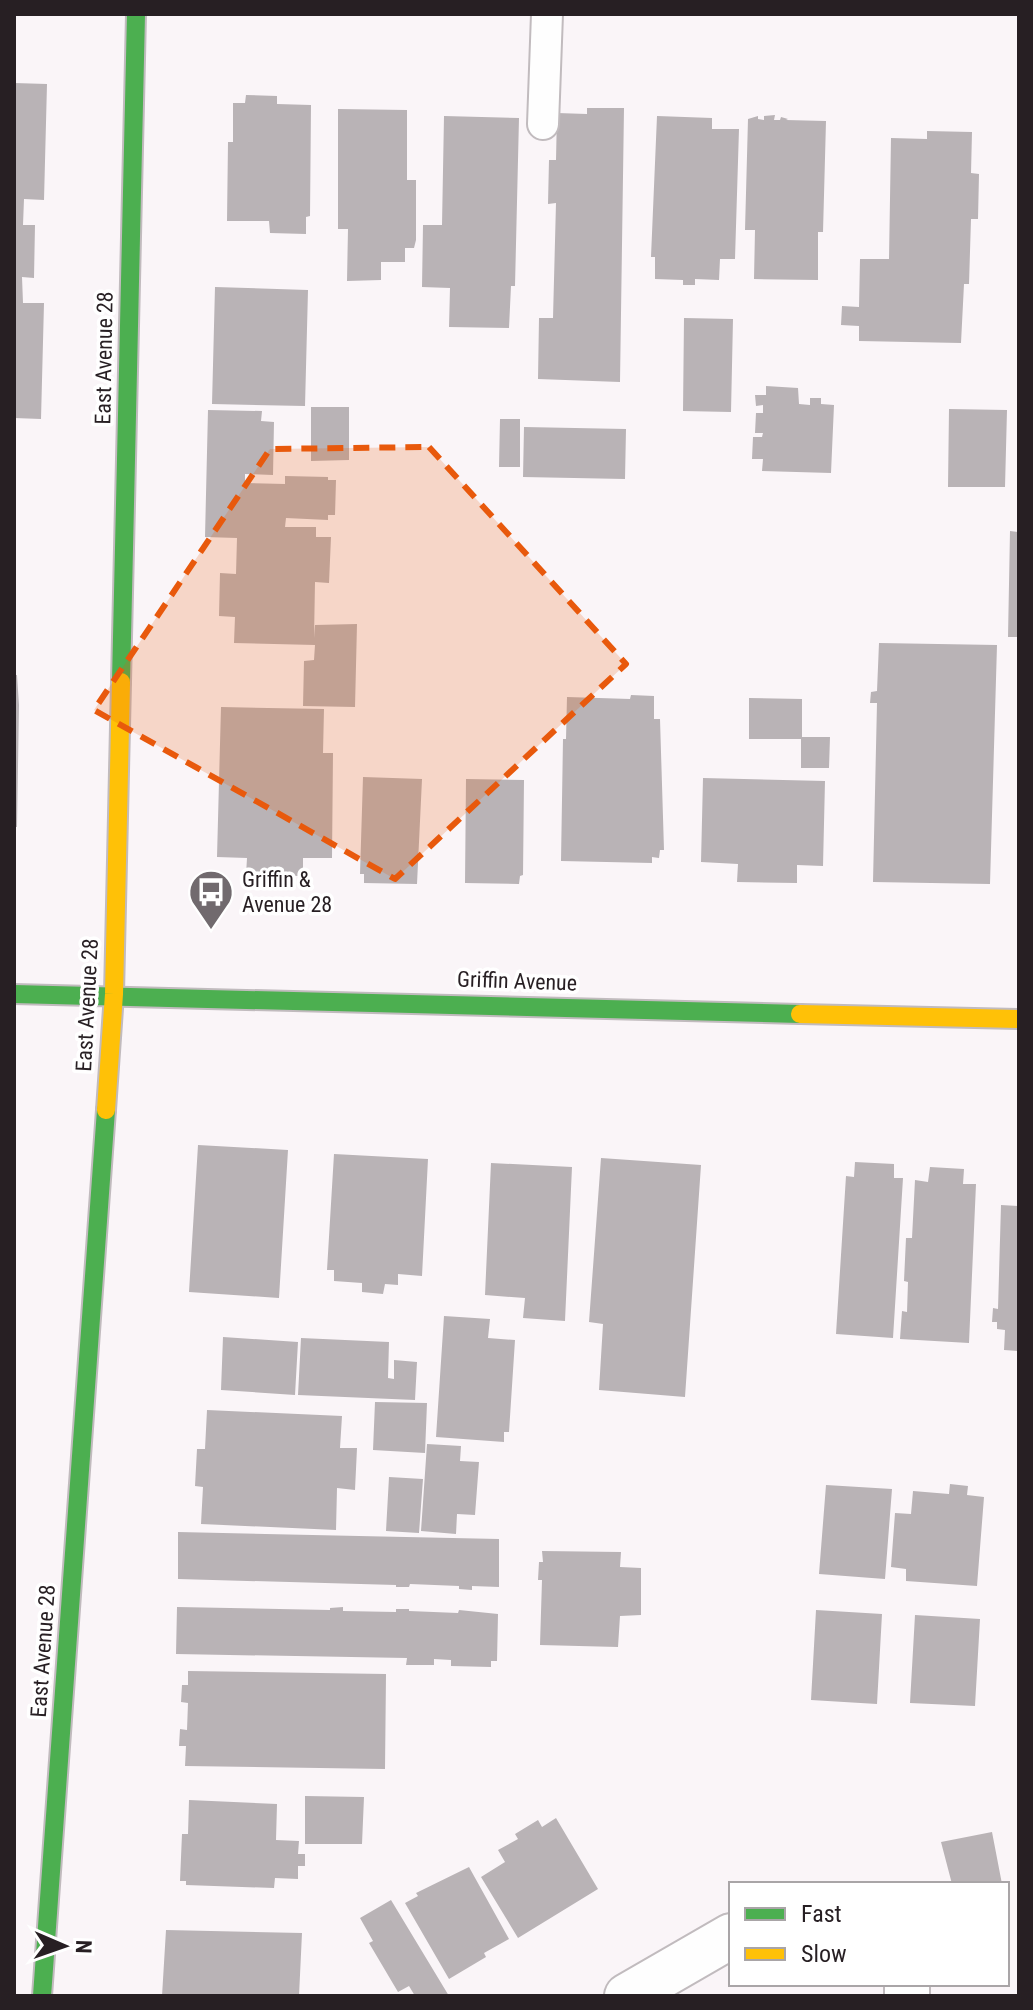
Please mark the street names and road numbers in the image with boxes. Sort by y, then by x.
street label: East Avenue 28 [90,291,118,425]
street label: East Avenue 28 [71,938,103,1072]
street label: Griffin Avenue [457,966,577,996]
street label: East Avenue 28 [26,1584,60,1718]

